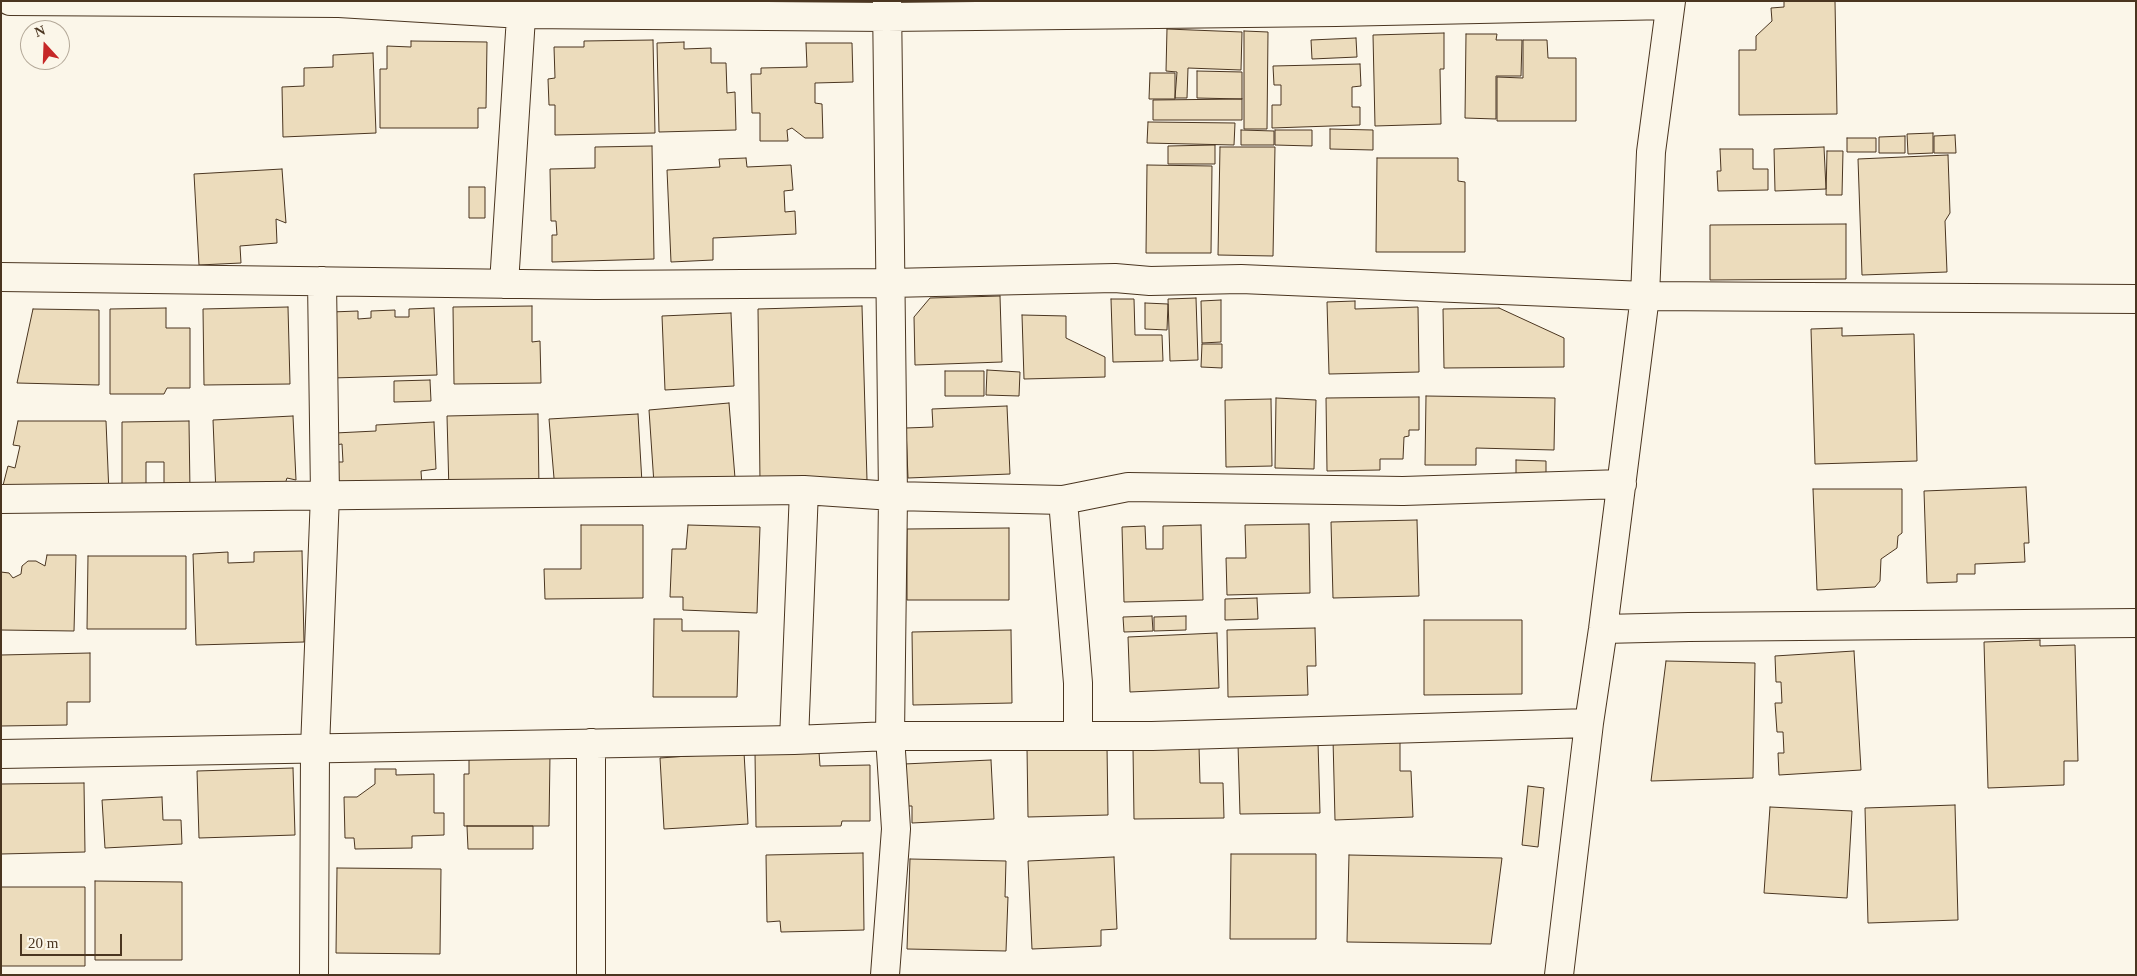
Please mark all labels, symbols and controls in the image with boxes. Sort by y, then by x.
north arrow [20,20,70,70]
text: N [33,23,47,40]
scale bar [22,924,125,956]
text: 20 m [28,935,58,951]

